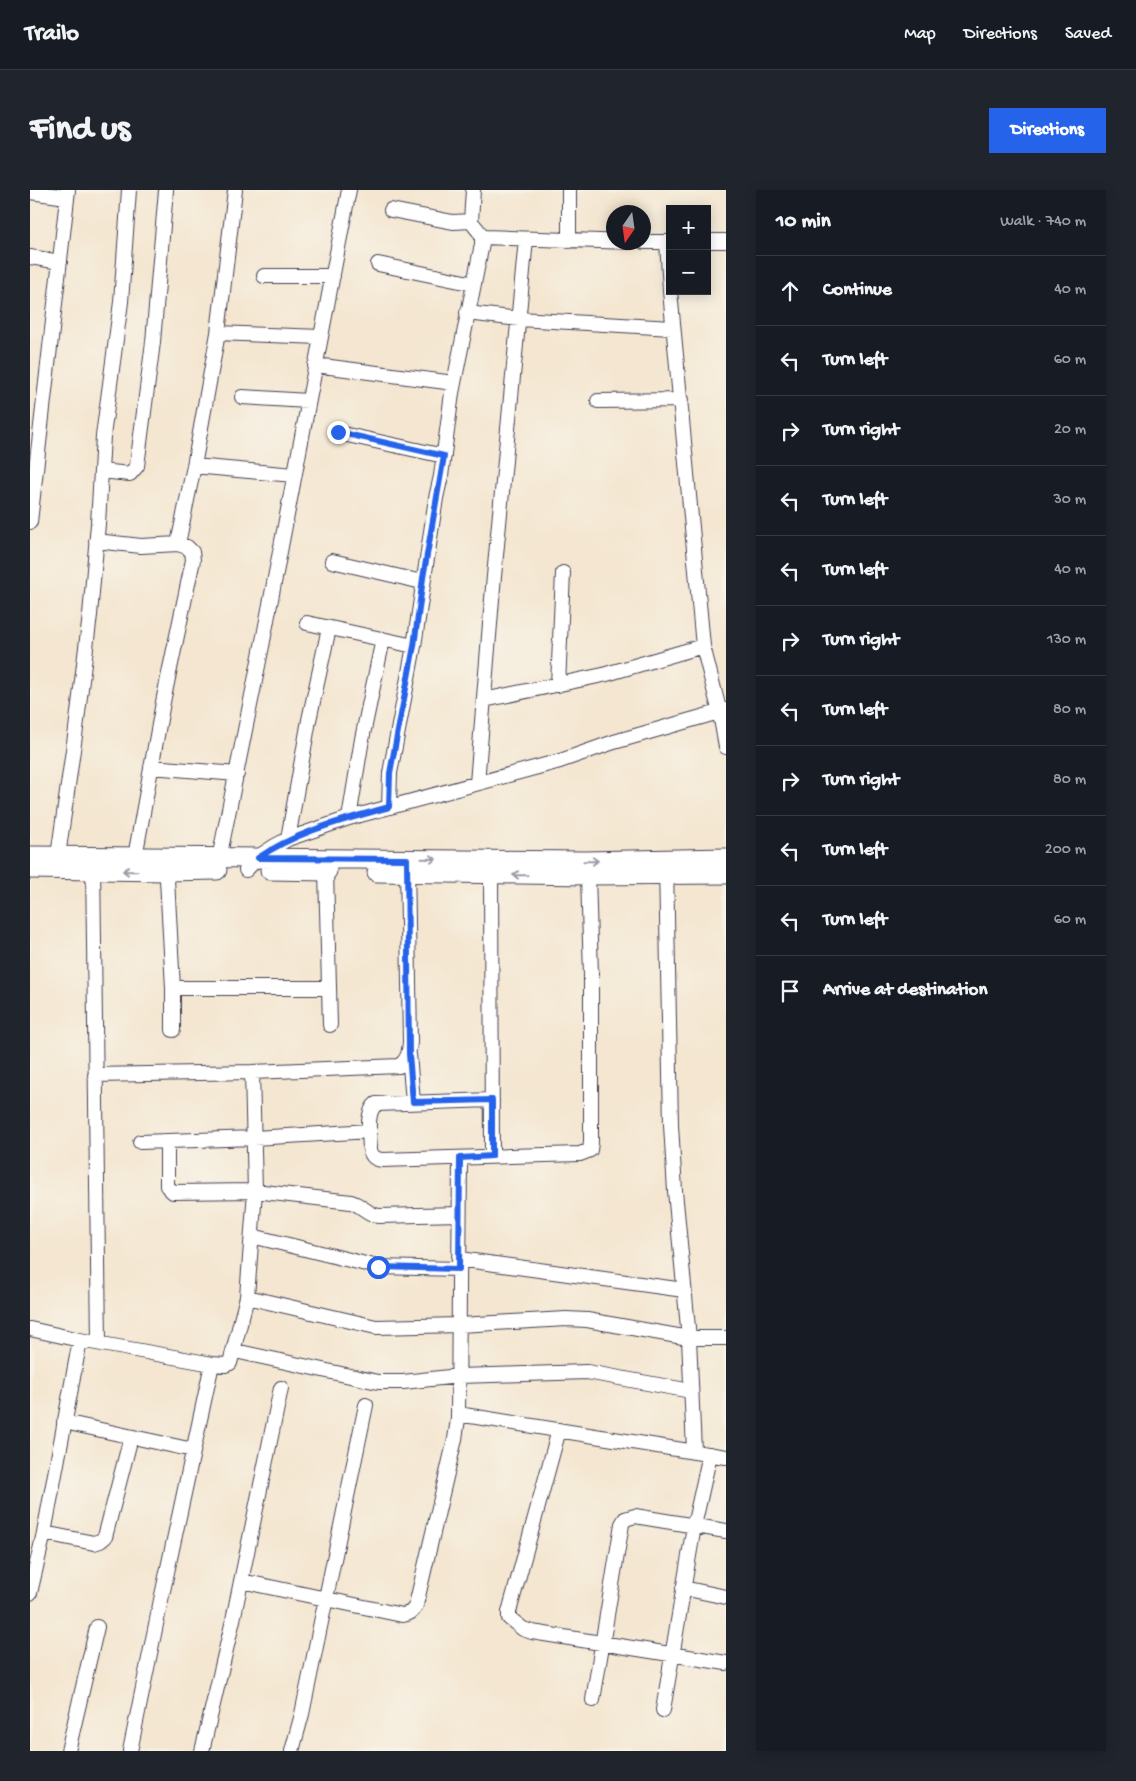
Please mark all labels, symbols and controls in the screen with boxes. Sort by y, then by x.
text: Trailo [25,20,79,49]
text: Map [904,24,936,45]
text: Directions [964,24,1037,45]
text: Saved [1065,24,1111,45]
button: Directions [989,108,1106,153]
text: Find us [30,110,130,151]
north arrow [606,205,651,250]
map controls [666,205,711,295]
button: + [666,205,711,250]
text: 10 min [776,210,831,235]
text: Walk · 740 m [1000,213,1086,232]
button: − [666,250,711,295]
icon: ahead [776,277,804,305]
text: Continue [823,279,892,302]
text: 40 m [1054,281,1086,300]
icon: left [776,347,804,375]
text: Turn left [823,349,887,372]
text: 60 m [1054,351,1086,370]
icon: right [776,417,804,445]
text: Turn right [823,419,899,442]
route end [327,421,350,444]
text: 20 m [1054,421,1086,440]
icon: left [776,487,804,515]
text: Turn left [823,489,887,512]
text: 30 m [1053,491,1086,510]
icon: left [776,557,804,585]
text: Turn left [823,559,887,582]
text: 40 m [1054,561,1086,580]
icon: right [776,627,804,655]
text: Turn right [823,629,899,652]
text: 130 m [1047,631,1086,650]
icon: left [776,697,804,725]
text: Turn left [823,699,887,722]
text: 80 m [1053,701,1086,720]
icon: right [776,767,804,795]
text: Turn right [823,769,899,792]
text: 80 m [1053,771,1086,790]
icon: left [776,837,804,865]
text: Turn left [823,839,887,862]
text: 200 m [1045,841,1086,860]
one-way arrow [420,854,436,864]
one-way arrow [582,856,599,866]
one-way arrow [122,866,138,876]
one-way arrow [512,870,528,880]
icon: left [776,907,804,935]
text: Turn left [823,909,887,932]
text: 60 m [1054,911,1086,930]
icon: arrive [776,977,804,1005]
text: Arrive at destination [823,979,987,1002]
route start [367,1256,390,1279]

